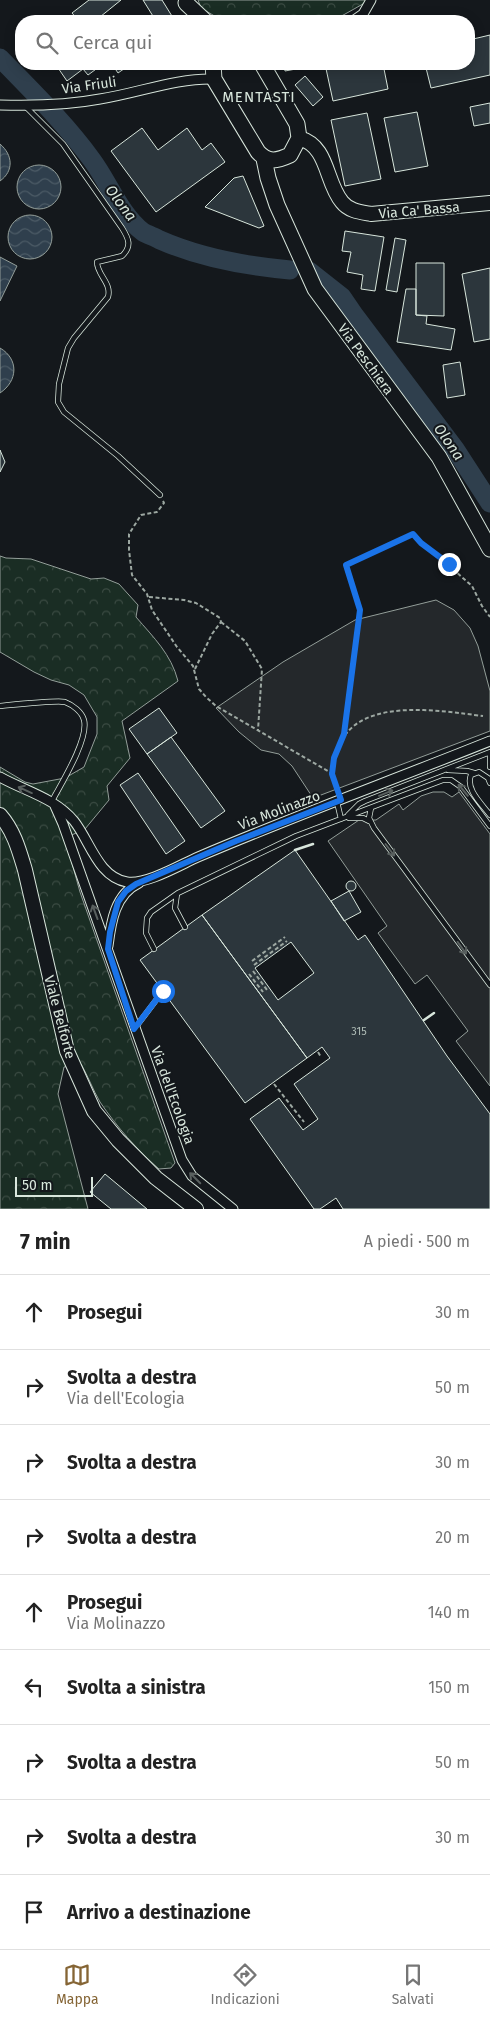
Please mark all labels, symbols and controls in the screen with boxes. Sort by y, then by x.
search box [15,15,475,70]
icon: search [33,29,61,57]
text: Cerca qui [73,31,152,54]
street label: Via Friuli [61,73,117,98]
district label: MENTASTI [222,88,296,106]
water label: Olona [102,181,140,225]
street label: Via Ca' Bassa [378,198,460,223]
street label: Via Peschiera [334,320,397,398]
water label: Olona [430,420,468,464]
route end [438,553,461,576]
one-way arrow [458,784,469,797]
one-way arrow [18,785,33,794]
street label: Via Molinazzo [236,787,323,834]
one-way arrow [378,788,393,797]
one-way arrow [384,843,395,856]
one-way arrow [90,905,99,920]
one-way arrow [457,941,468,954]
street label: Viale Belforte [40,974,79,1061]
route start [152,980,175,1003]
house number: 315 [351,1025,367,1038]
street label: Via dell'Ecologia [147,1044,198,1146]
one-way arrow [190,1172,202,1184]
scale bar [15,1174,92,1197]
text: 50 m [22,1177,53,1194]
text: 7 min [20,1229,71,1255]
text: A piedi · 500 m [364,1232,470,1251]
icon: ahead [20,1298,48,1326]
text: Prosegui [67,1301,142,1324]
text: 30 m [435,1303,470,1322]
text: Svolta a destra [67,1366,197,1389]
icon: right [20,1373,48,1401]
text: 50 m [435,1378,470,1397]
text: Via dell'Ecologia [67,1389,185,1408]
icon: right [20,1448,48,1476]
text: Svolta a destra [67,1451,197,1474]
text: 30 m [435,1453,470,1472]
icon: right [20,1523,48,1551]
text: Svolta a destra [67,1526,197,1549]
text: 20 m [435,1528,470,1547]
text: Prosegui [67,1591,142,1614]
icon: ahead [20,1598,48,1626]
text: 140 m [428,1603,470,1622]
text: Via Molinazzo [67,1614,166,1633]
icon: left [20,1673,48,1701]
text: Svolta a sinistra [67,1676,206,1699]
text: 150 m [428,1678,470,1697]
icon: right [20,1748,48,1776]
text: Svolta a destra [67,1751,197,1774]
text: 50 m [435,1753,470,1772]
icon: right [20,1823,48,1851]
text: Svolta a destra [67,1826,197,1849]
text: 30 m [435,1828,470,1847]
icon: arrive [20,1898,48,1926]
text: Arrivo a destinazione [67,1901,251,1924]
tab: Mappa [56,1961,99,2008]
tab: Indicazioni [211,1961,280,2008]
tab: Salvati [392,1961,434,2008]

